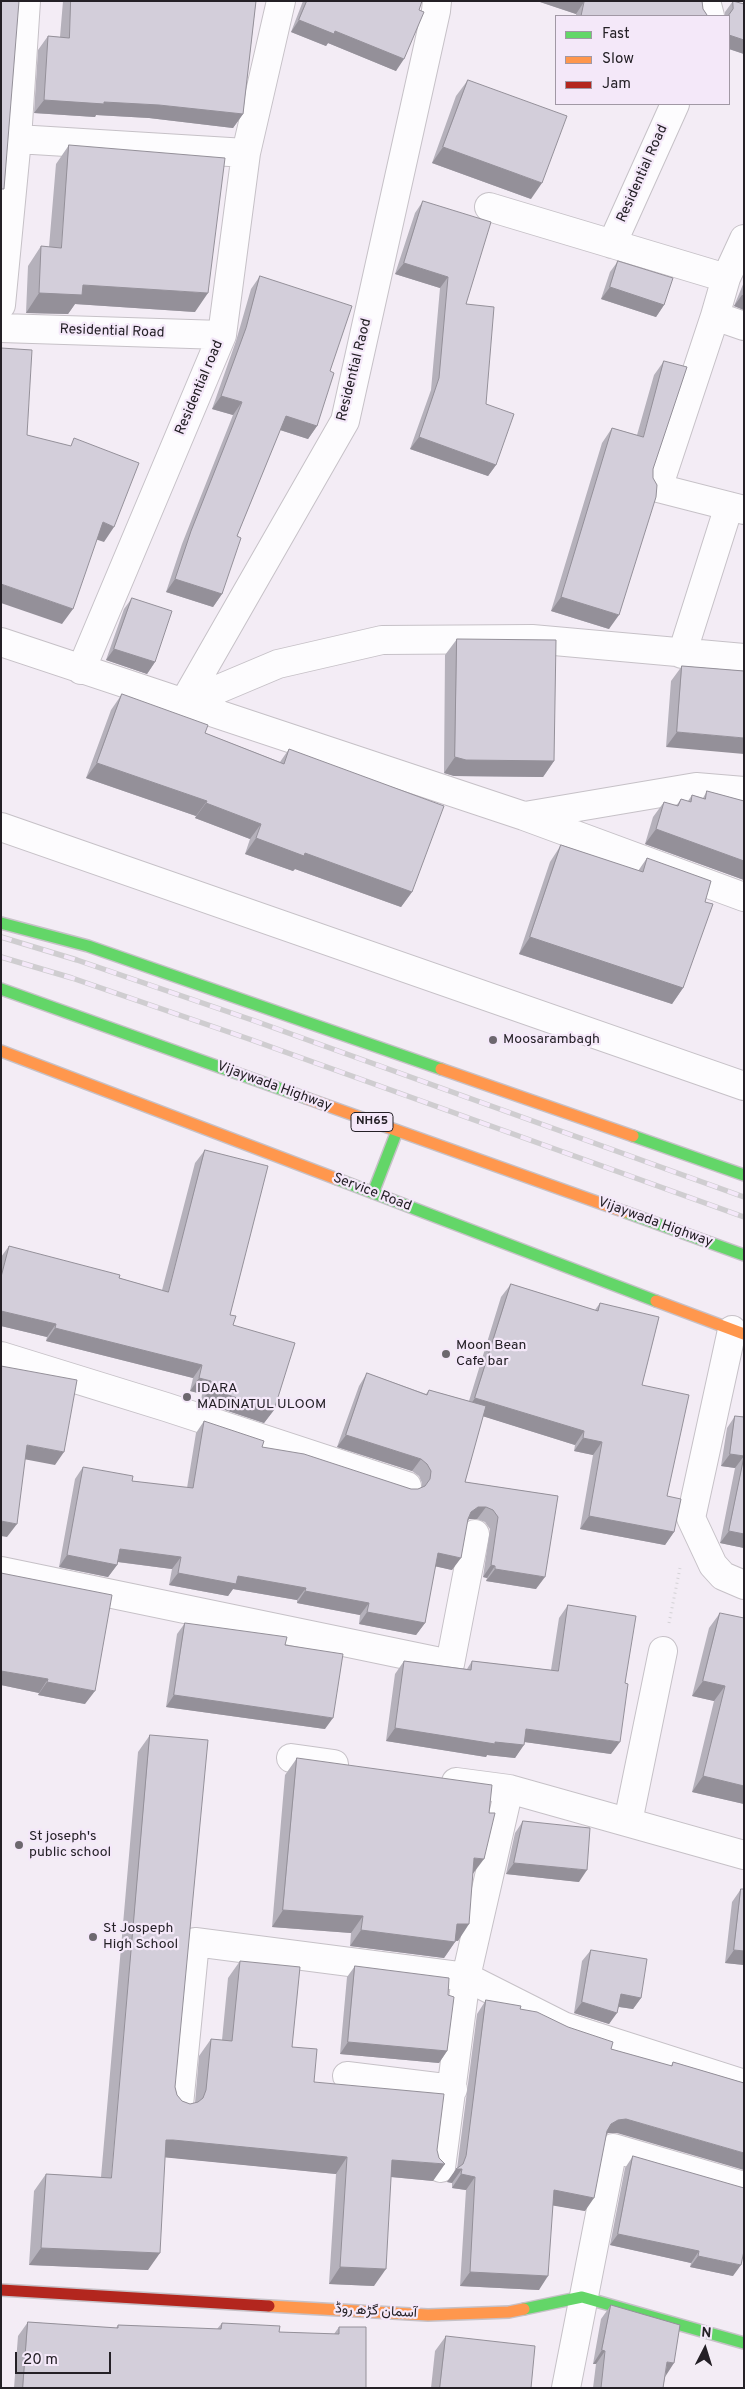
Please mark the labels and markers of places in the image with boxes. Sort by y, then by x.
place label: Moosarambagh [503,1032,600,1048]
marker: Moosarambagh [487,1034,499,1046]
place label: Moon Bean Cafe bar [456,1338,526,1370]
marker: Moon Bean Cafe bar [440,1348,452,1360]
place label: IDARA MADINATUL ULOOM [197,1381,326,1414]
marker: IDARA MADINATUL ULOOM [181,1391,193,1403]
place label: St joseph's public school [29,1829,111,1861]
marker: St joseph's public school [13,1839,25,1851]
place label: St Jospeph High School [103,1921,178,1954]
marker: St Jospeph High School [87,1931,99,1943]

